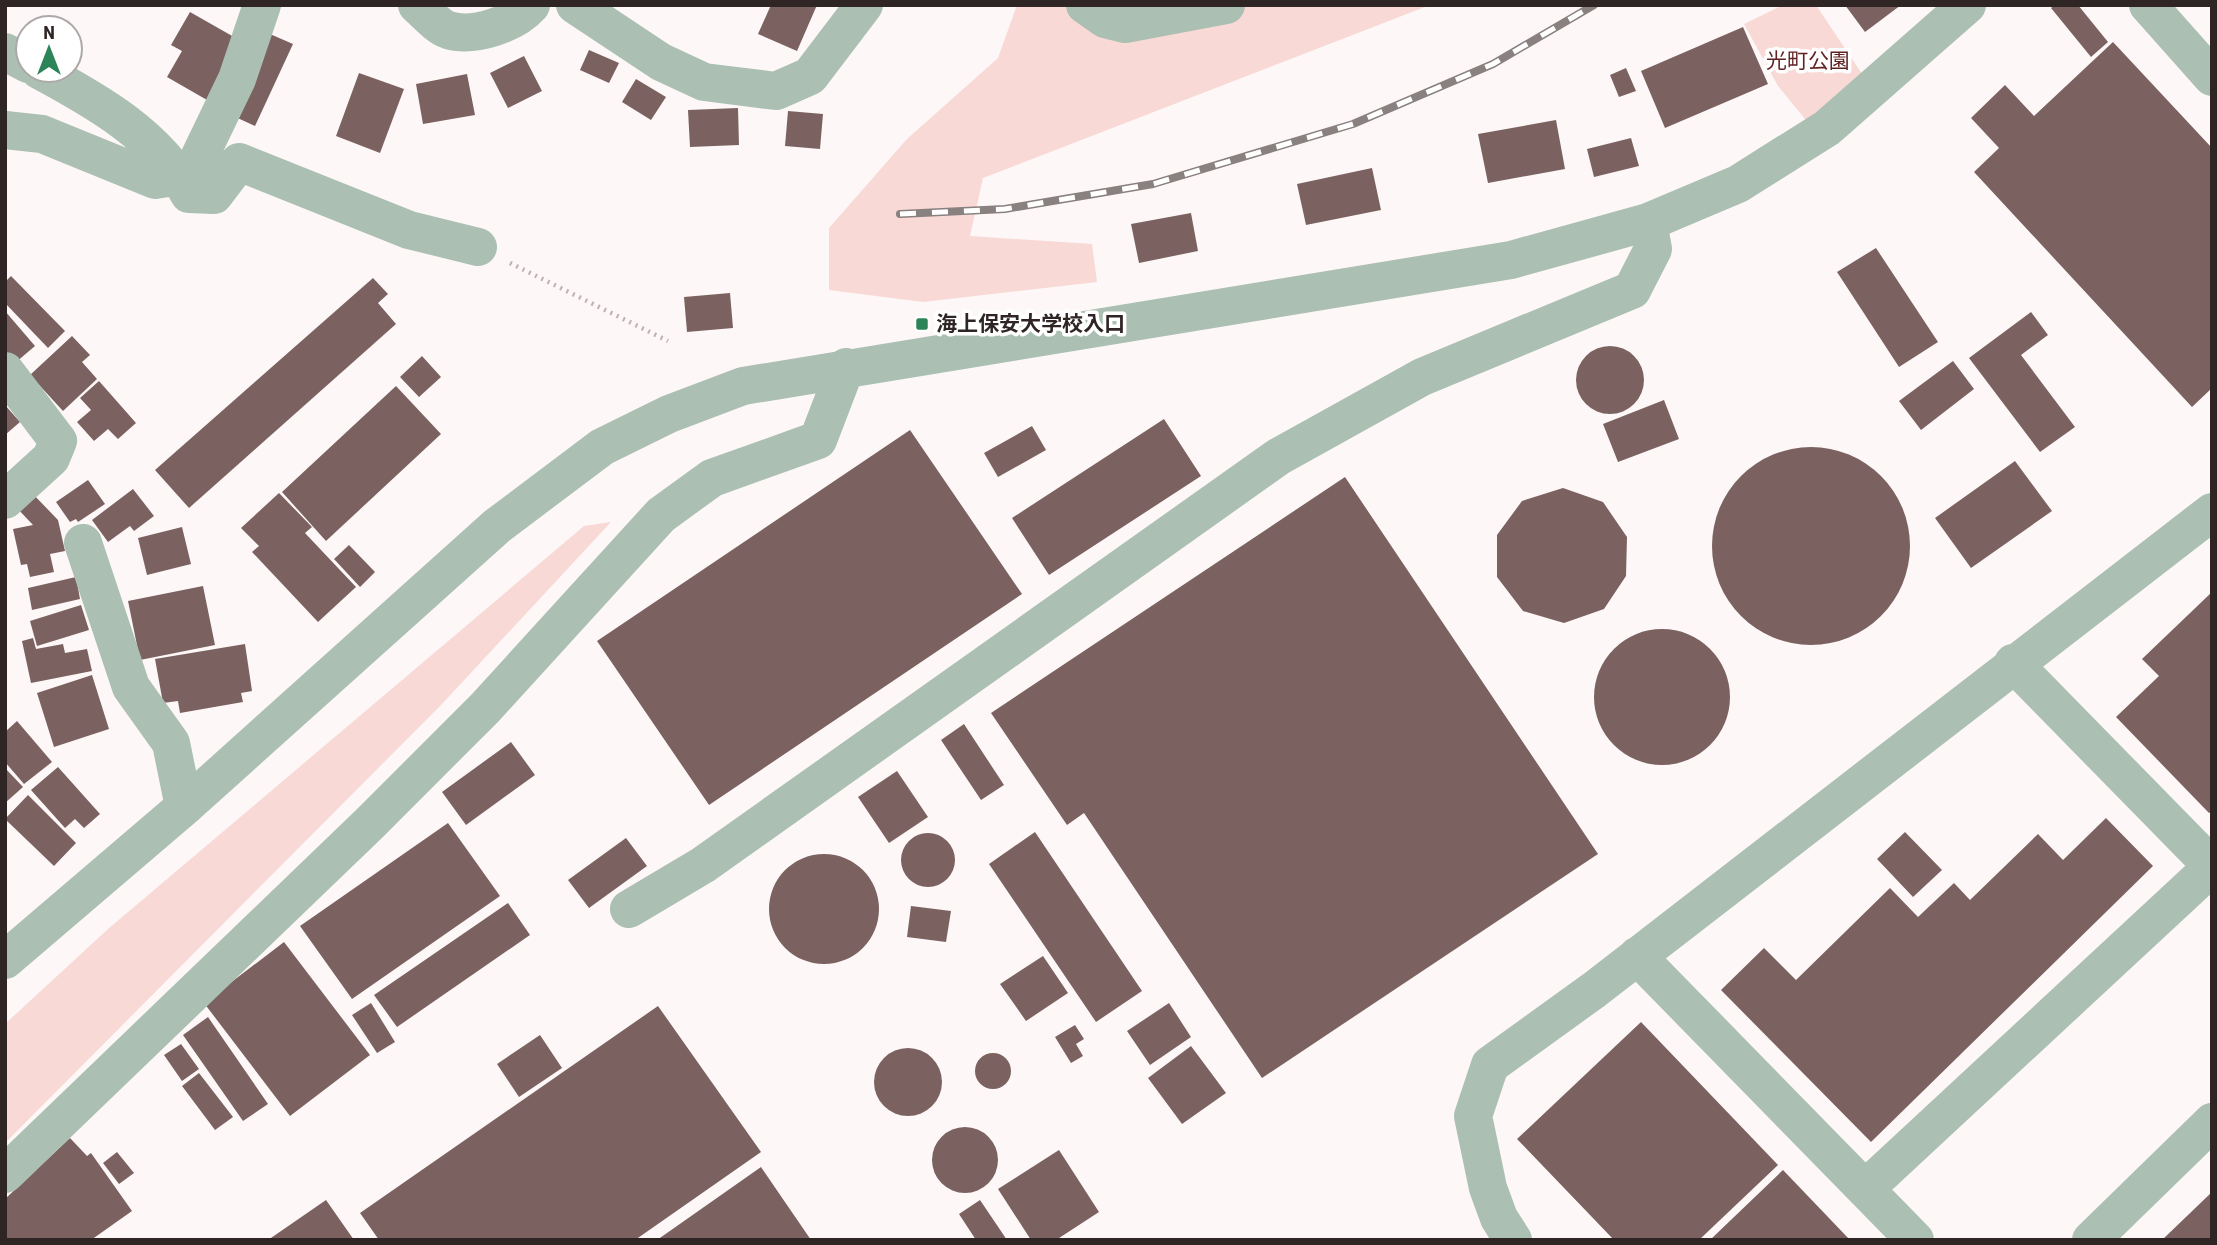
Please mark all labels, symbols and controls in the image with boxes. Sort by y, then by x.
north arrow [14,14,84,84]
text: N [43,21,55,44]
park label: 光町公園 [1766,49,1850,73]
place label: 海上保安大学校入口 [936,312,1125,336]
marker: 海上保安大学校入口 [914,316,930,332]

